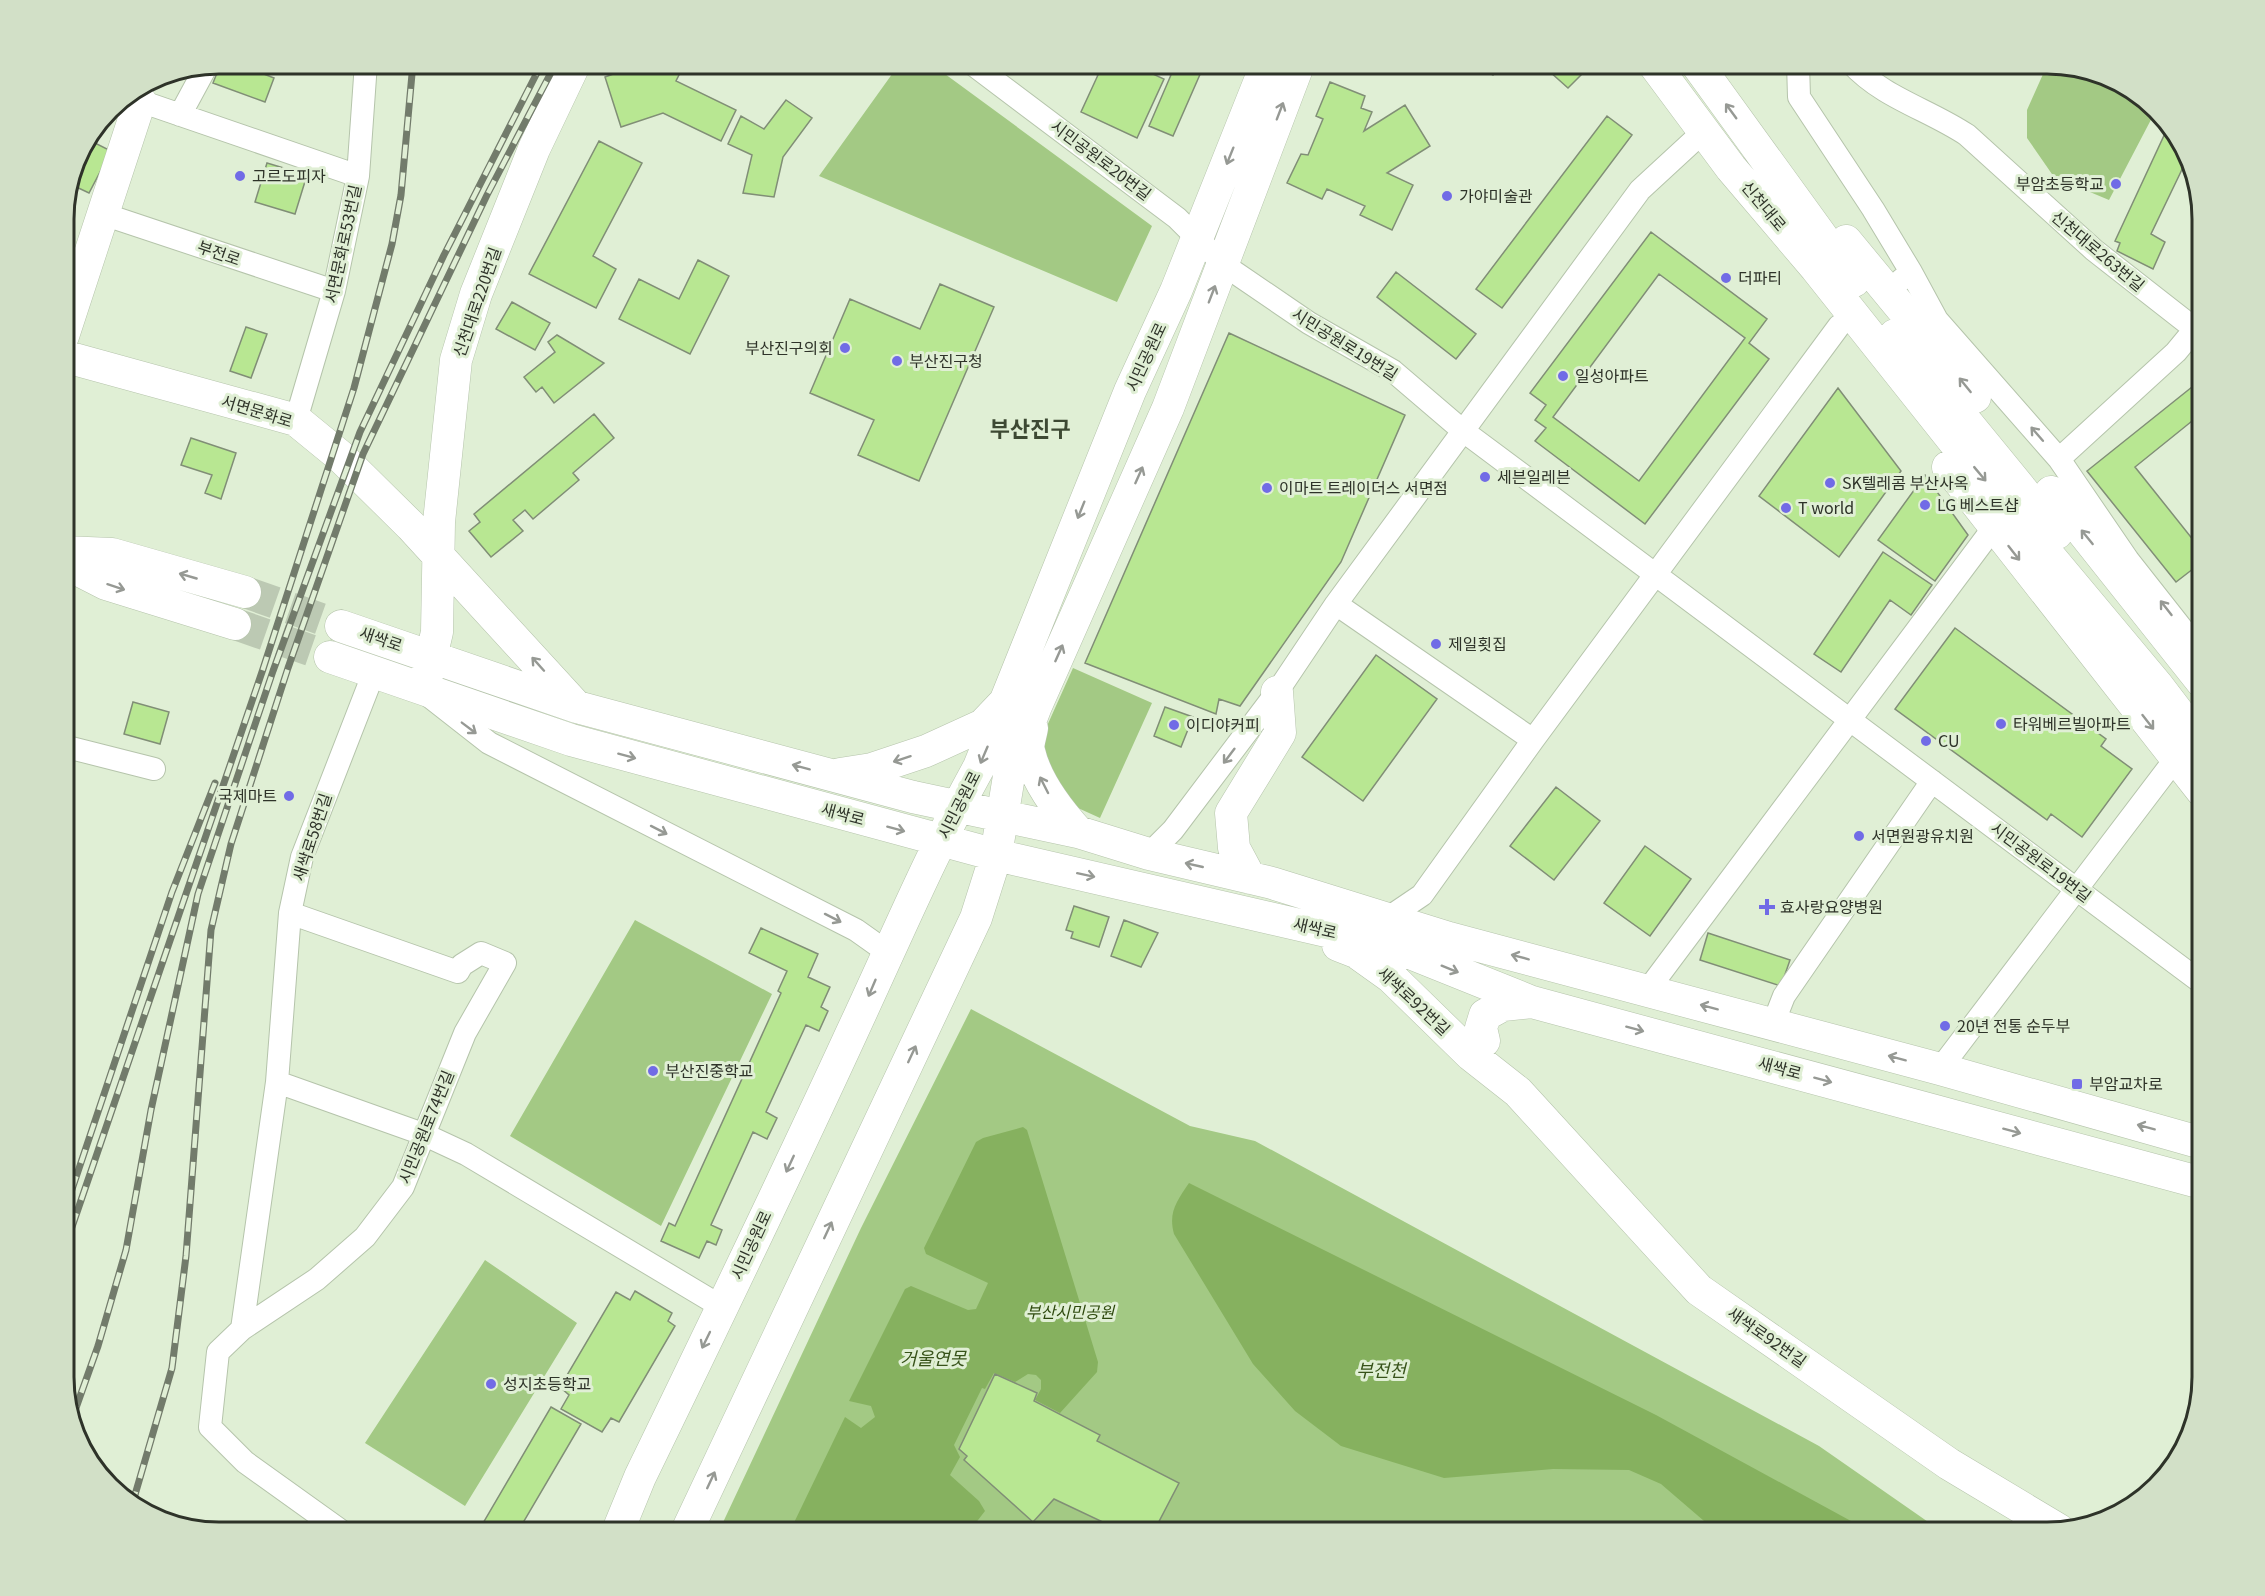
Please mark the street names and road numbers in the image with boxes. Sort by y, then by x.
street label: 시민공원로20번길 [1046,113,1157,205]
street label: 신천대로 [1737,175,1793,236]
street label: 서면문화로53번길 [318,182,366,305]
street label: 신천대로263번길 [2047,204,2150,296]
street label: 부전로 [195,234,244,271]
street label: 신천대로220번길 [446,243,506,360]
street label: 시민공원로19번길 [1288,301,1403,385]
street label: 시민공원로 [1119,318,1172,395]
street label: 서면문화로 [219,388,296,432]
street label: 새싹로 [357,620,406,657]
street label: 시민공원로 [931,766,986,843]
street label: 새싹로58번길 [286,790,337,884]
street label: 새싹로 [819,796,868,830]
street label: 시민공원로19번길 [1986,815,2097,907]
street label: 새싹로 [1291,910,1340,944]
street label: 새싹로92번길 [1373,960,1456,1040]
street label: 새싹로 [1756,1050,1805,1084]
street label: 시민공원로74번길 [391,1066,459,1187]
street label: 시민공원로 [724,1206,777,1283]
street label: 새싹로92번길 [1723,1300,1812,1372]

